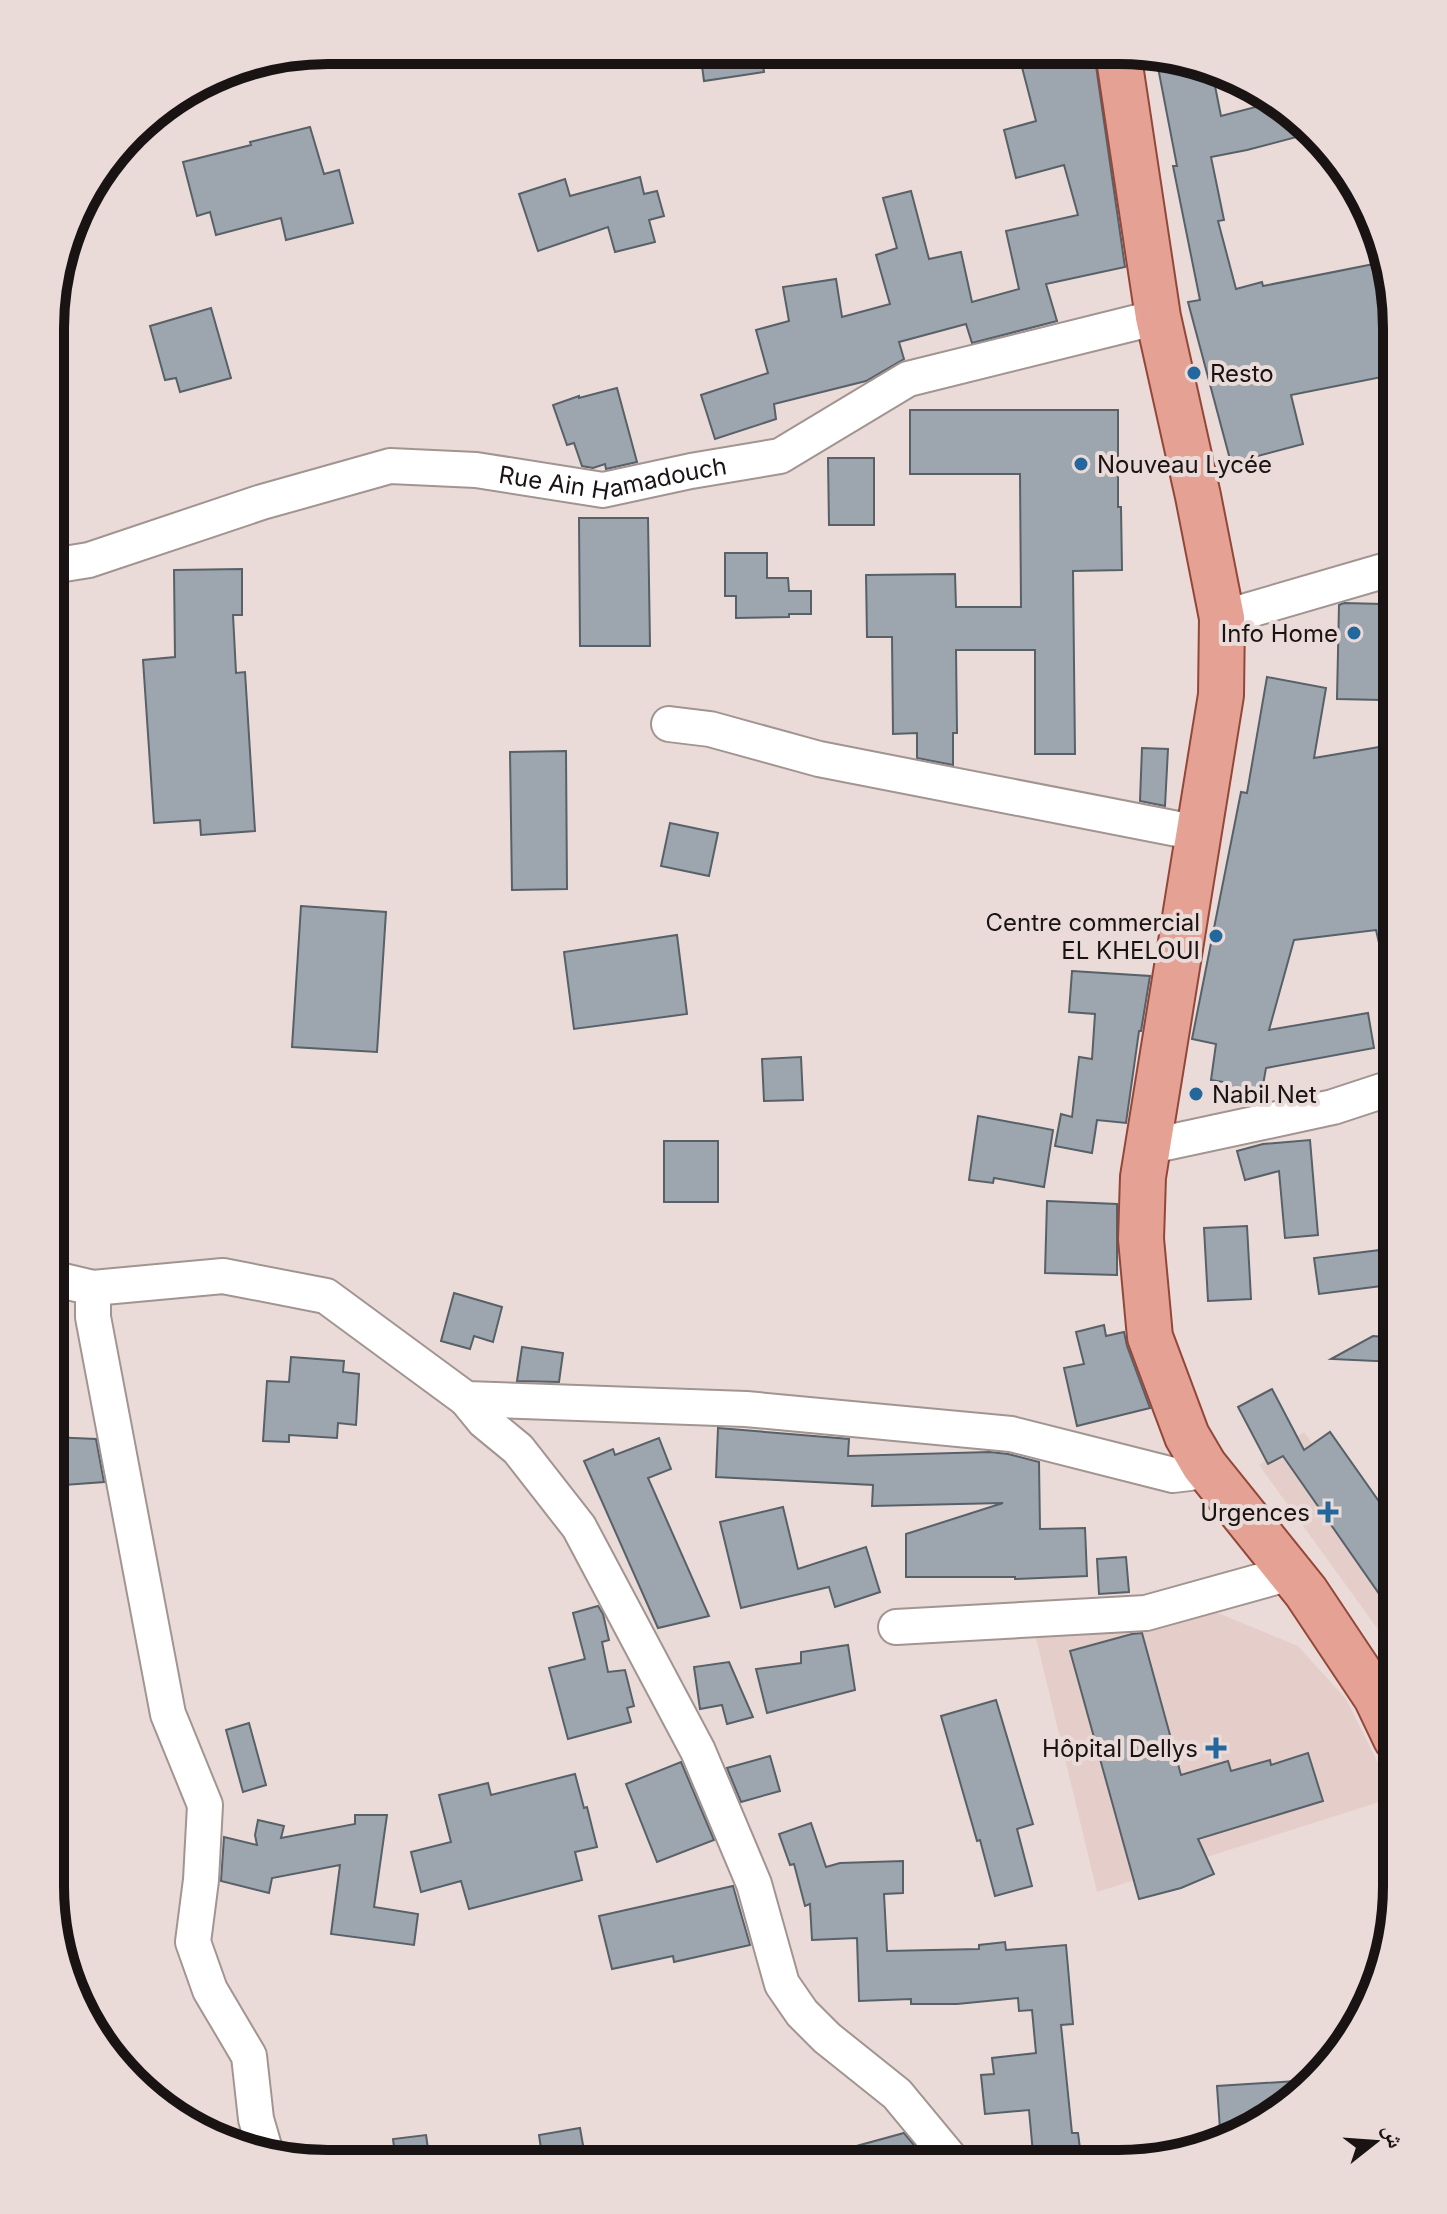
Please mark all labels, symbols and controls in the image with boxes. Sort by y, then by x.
place label: Resto [1210,359,1274,388]
marker: Resto [1185,364,1203,382]
place label: Nouveau Lycée [1097,450,1272,479]
street label: Rue Ain Hamadouch [497,451,729,505]
marker: Nouveau Lycée [1072,455,1090,473]
place label: Info Home [1221,619,1338,648]
marker: Info Home [1345,624,1363,642]
place label: Centre commercial EL KHELOUI [985,908,1200,965]
marker: Centre commercial EL KHELOUI [1207,927,1225,945]
place label: Nabil Net [1212,1080,1317,1109]
marker: Nabil Net [1187,1085,1205,1103]
place label: Urgences [1200,1498,1310,1527]
marker: Urgences [1317,1501,1339,1523]
place label: Hôpital Dellys [1042,1734,1198,1763]
marker: Hôpital Dellys [1205,1737,1227,1759]
north arrow [1335,2102,1415,2182]
text: ش [1377,2121,1410,2151]

